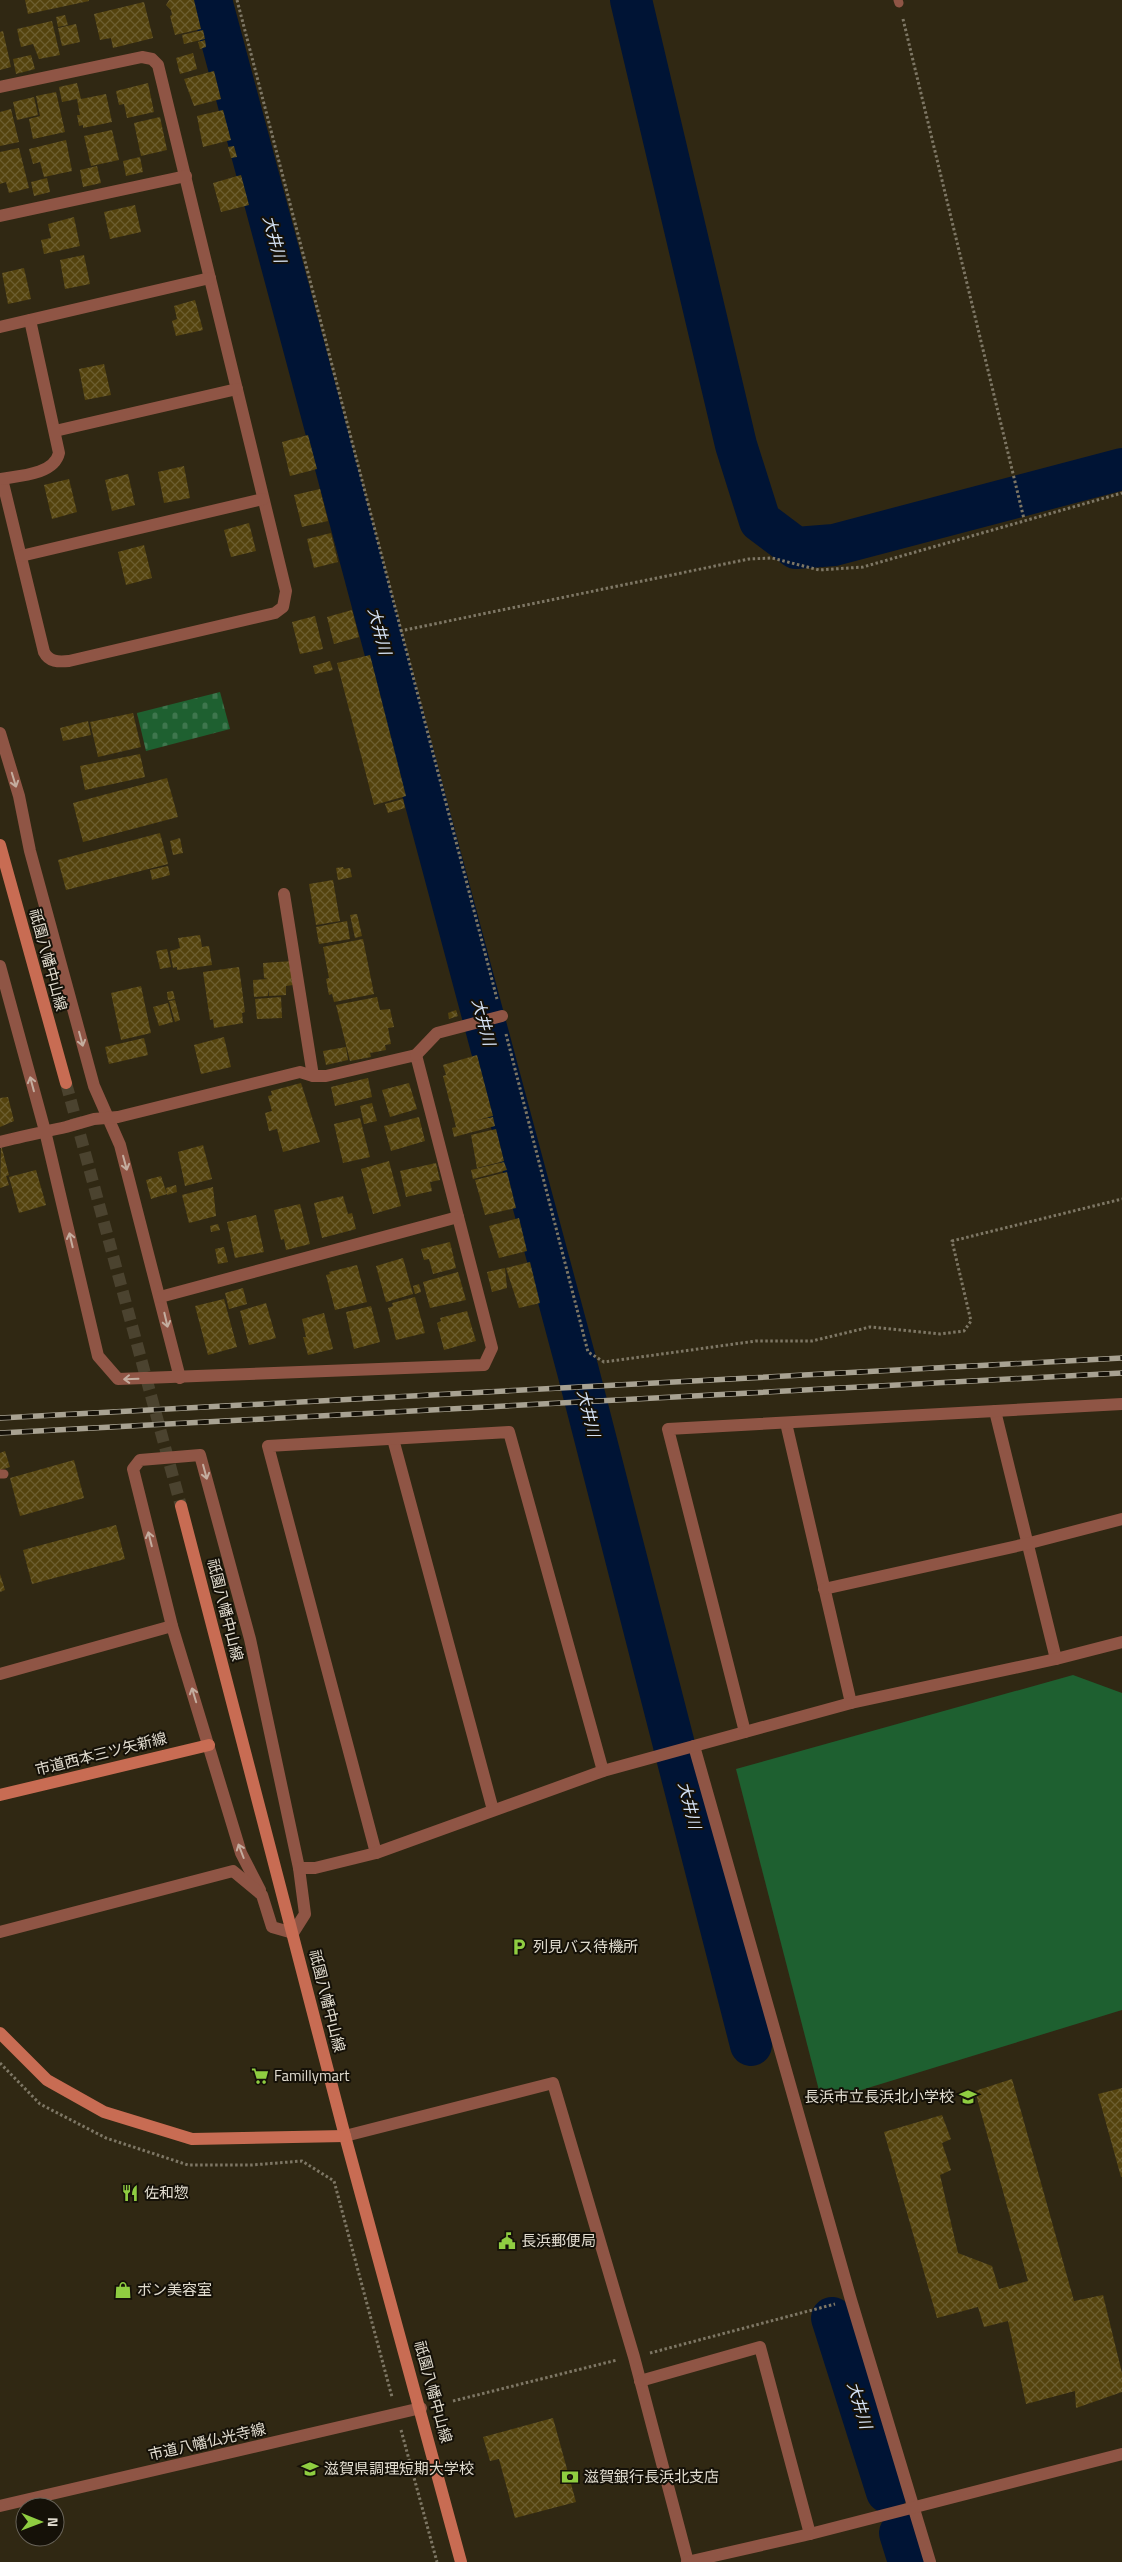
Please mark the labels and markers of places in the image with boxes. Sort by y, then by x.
place label: 列見バス待機所 [533,1935,638,1958]
parking icon: 列見バス待機所 [509,1937,529,1957]
place label: Famillymart [274,2064,350,2087]
supermarket icon: Famillymart [250,2066,270,2086]
place label: 長浜市立長浜北小学校 [804,2085,954,2108]
school or university icon: 長浜市立長浜北小学校 [958,2087,978,2107]
place label: 佐和惣 [144,2181,189,2204]
restaurant icon: 佐和惣 [120,2183,140,2203]
place label: 長浜郵便局 [521,2229,596,2252]
public building icon: 長浜郵便局 [497,2231,517,2251]
place label: ボン美容室 [137,2278,212,2301]
shop icon: ボン美容室 [113,2280,133,2300]
place label: 滋賀県調理短期大学校 [324,2457,474,2480]
school or university icon: 滋賀県調理短期大学校 [300,2459,320,2479]
place label: 滋賀銀行長浜北支店 [584,2465,719,2488]
bank icon: 滋賀銀行長浜北支店 [560,2467,580,2487]

